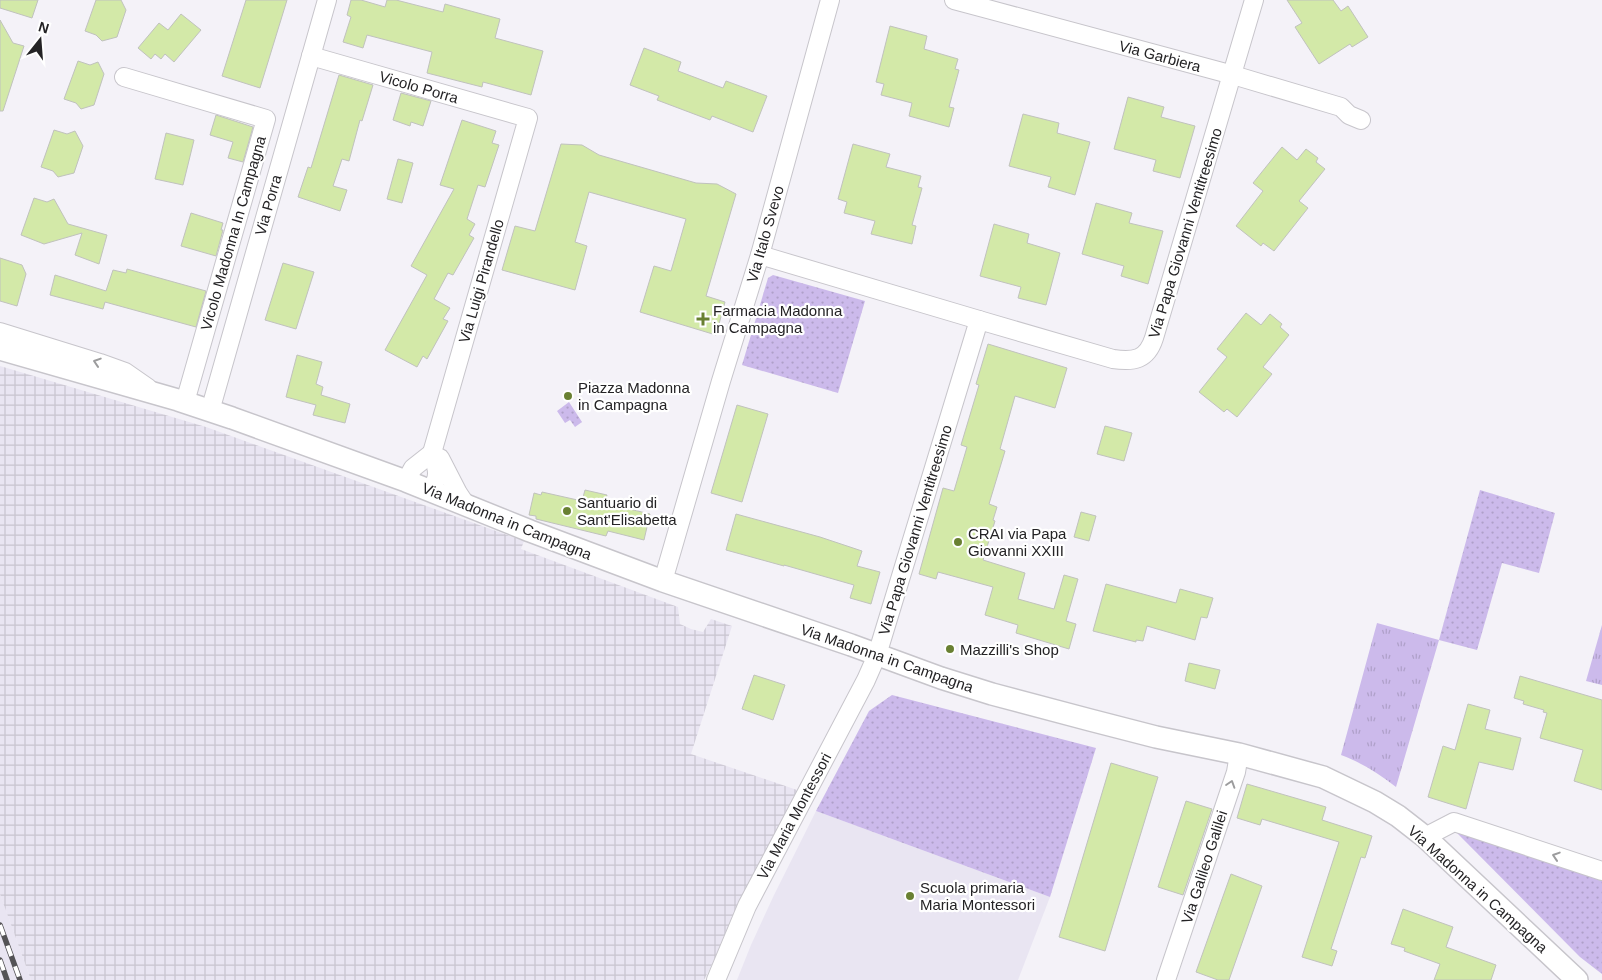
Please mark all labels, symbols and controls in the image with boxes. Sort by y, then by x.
north arrow [15,15,65,65]
text: N [37,18,51,37]
street label: Via Garbiera [1117,37,1203,75]
street label: Vicolo Porra [378,68,461,107]
street label: Via Papa Giovanni Ventitreesimo [1145,126,1225,340]
street label: Vicolo Madonna In Campagna [197,133,269,332]
street label: Via Porra [251,172,285,237]
street label: Via Italo Svevo [743,184,787,284]
street label: Via Luigi Pirandello [455,217,507,345]
place label: Farmacia Madonna in Campagna [713,302,843,336]
marker: Farmacia Madonna in Campagna [697,313,709,325]
one-way arrow [93,358,101,368]
place label: Piazza Madonna in Campagna [578,379,690,413]
marker: Piazza Madonna in Campagna [562,390,574,402]
street label: Via Papa Giovanni Ventitreesimo [875,423,955,637]
street label: Via Madonna in Campagna [420,479,595,563]
place label: Santuario di Sant'Elisabetta [577,494,677,528]
marker: Santuario di Sant'Elisabetta [561,505,573,517]
place label: CRAI via Papa Giovanni XXIII [968,525,1067,559]
marker: CRAI via Papa Giovanni XXIII [952,536,964,548]
street label: Via Madonna in Campagna [798,620,976,696]
place label: Mazzilli's Shop [960,641,1059,658]
marker: Mazzilli's Shop [944,643,956,655]
street label: Via Maria Montessori [753,750,835,882]
one-way arrow [1225,781,1235,789]
street label: Via Galileo Galilei [1178,808,1230,926]
street label: Via Madonna in Campagna [1405,822,1552,956]
one-way arrow [1552,851,1560,861]
place label: Scuola primaria Maria Montessori [920,879,1035,913]
marker: Scuola primaria Maria Montessori [904,890,916,902]

